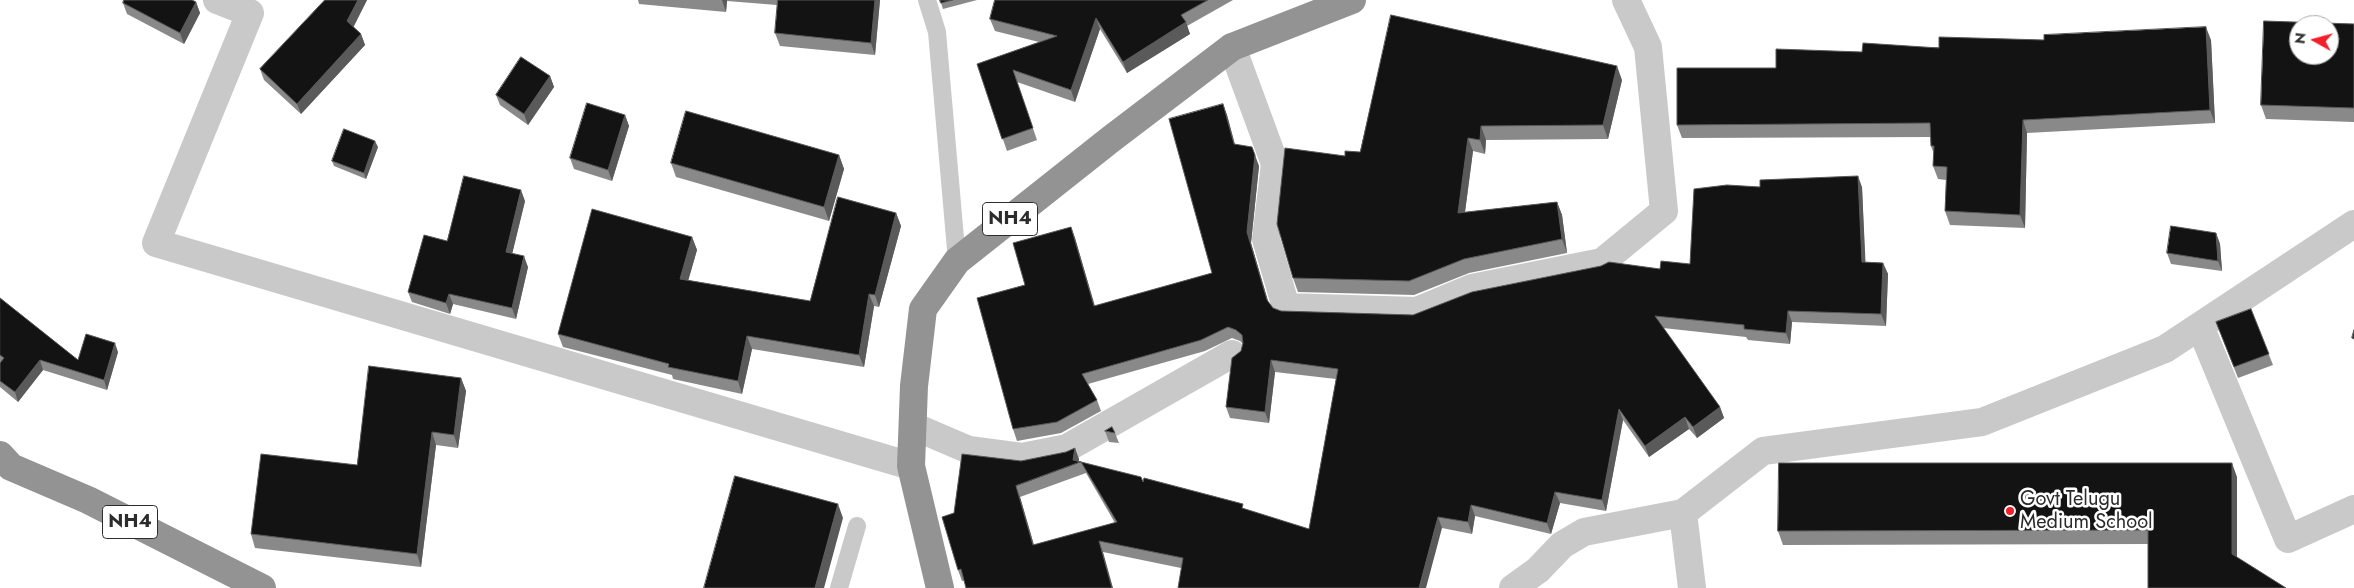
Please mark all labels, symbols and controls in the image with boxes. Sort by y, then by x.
north arrow [2289,15,2339,65]
text: N [2290,32,2311,45]
road number: NH4 [982,202,1038,235]
place label: Govt Telugu Medium School [2020,488,2153,535]
marker: Govt Telugu Medium School [2004,505,2016,517]
road number: NH4 [102,506,158,538]

